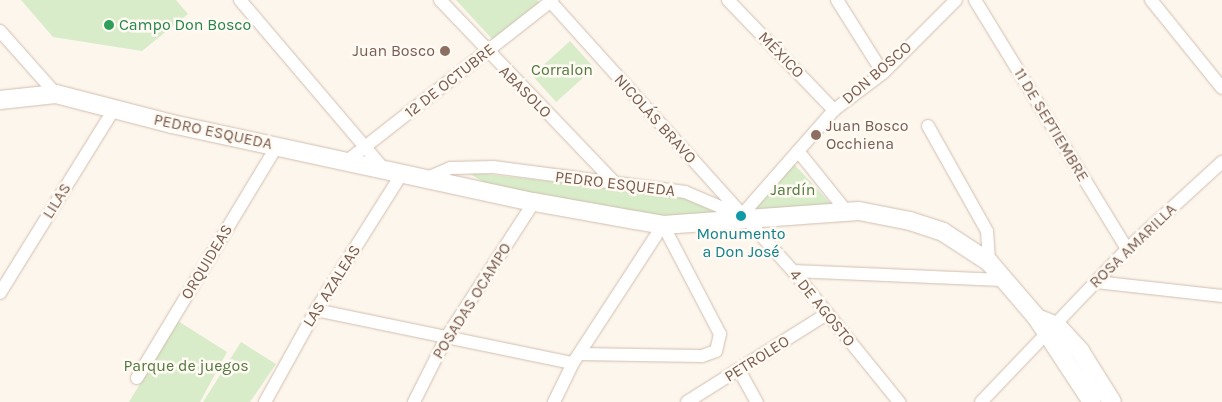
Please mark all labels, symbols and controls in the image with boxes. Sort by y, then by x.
place label: Campo Don Bosco [119,15,251,35]
marker: Campo Don Bosco [103,19,115,31]
street label: MÉXICO [754,28,808,82]
street label: DON BOSCO [838,38,916,108]
street label: 12 DE OCTUBRE [401,40,499,122]
place label: Juan Bosco [352,41,435,61]
marker: Juan Bosco [439,45,451,57]
park label: Corralon [531,60,593,80]
street label: ABASOLO [495,62,555,122]
street label: 11 DE SEPTIEMBRE [1010,65,1092,185]
street label: NICOLÁS BRAVO [610,70,700,168]
street label: PEDRO ESQUEDA [152,110,274,154]
place label: Juan Bosco Occhiena [826,116,909,154]
marker: Juan Bosco Occhiena [810,129,822,141]
street label: PEDRO ESQUEDA [554,167,676,201]
street label: LILAS [39,180,75,222]
park label: Jardín [771,180,815,200]
street label: ROSA AMARILLA [1086,200,1180,292]
marker: Monumento a Don José [735,210,747,222]
street label: ORQUIDEAS [177,221,237,303]
place label: Monumento a Don José [696,224,786,262]
street label: POSADAS OCAMPO [429,239,515,363]
street label: LAS AZALEAS [299,241,365,331]
street label: 4 DE AGOSTO [785,265,859,351]
street label: PETROLEO [721,332,793,386]
park label: Parque de juegos [123,356,249,376]

